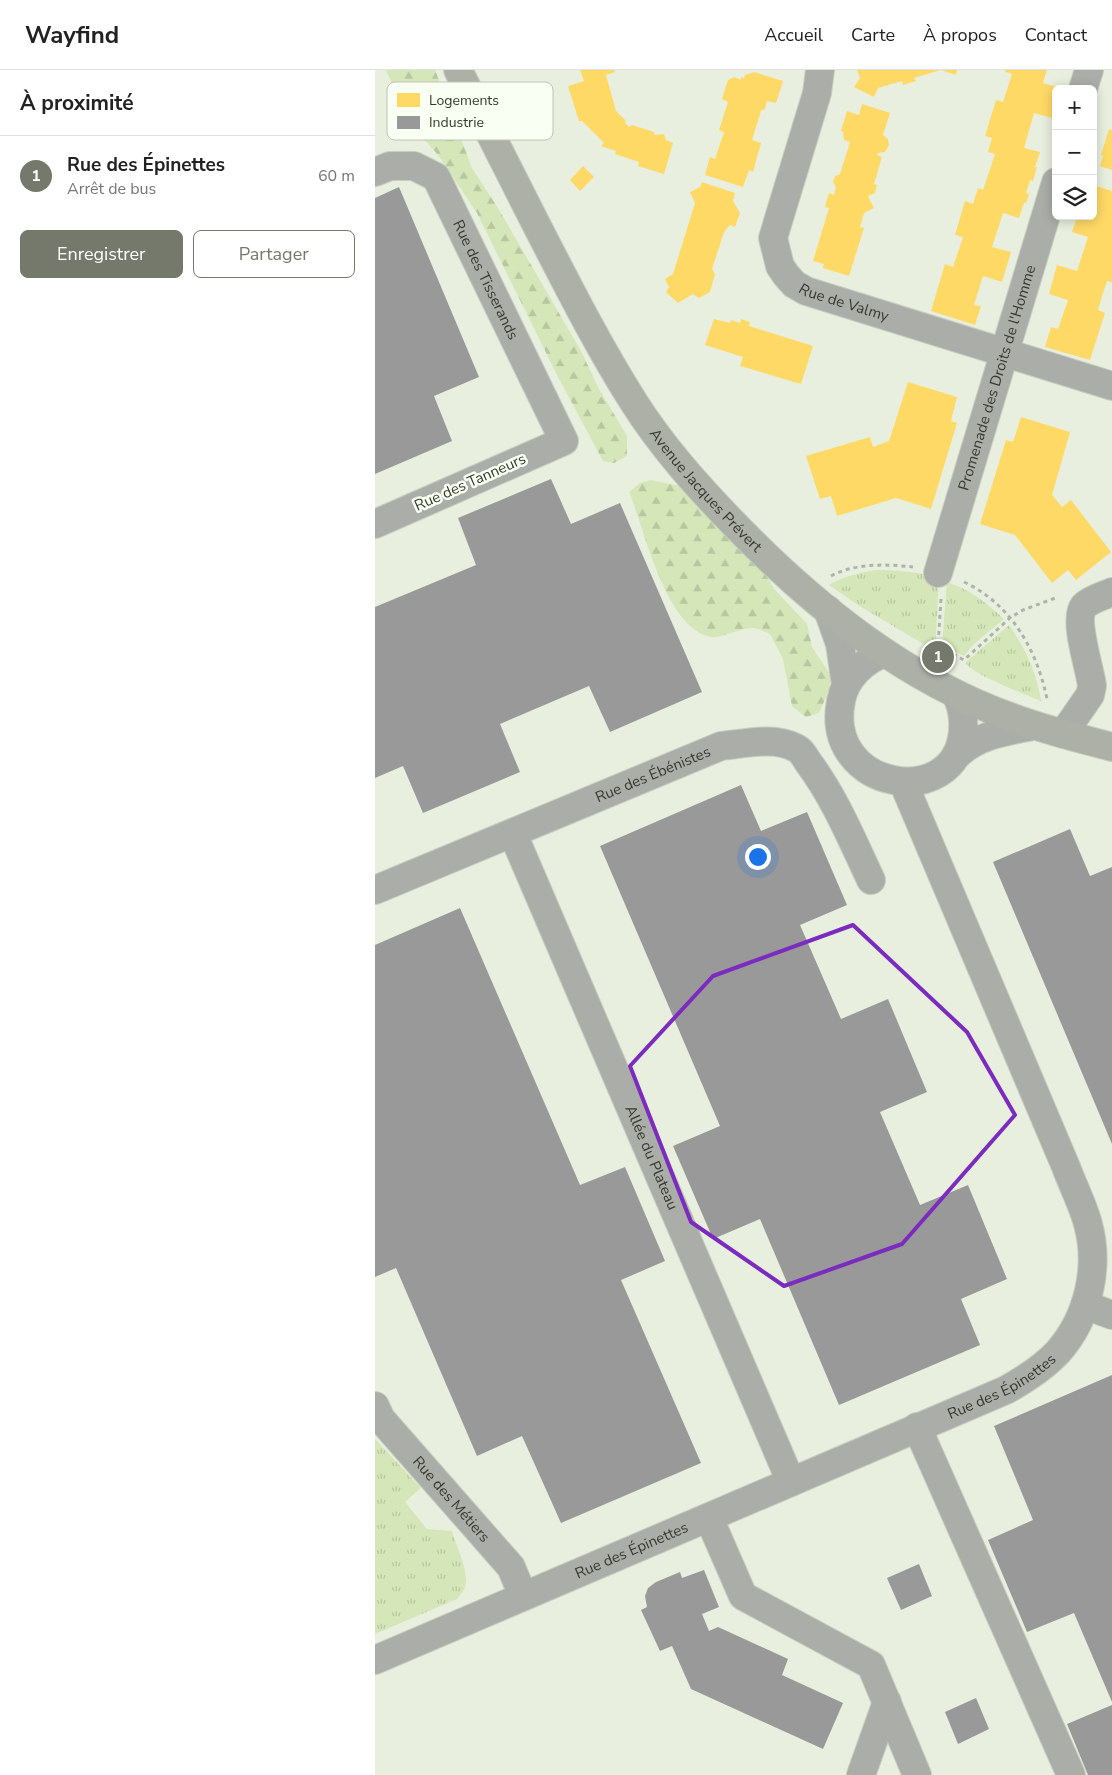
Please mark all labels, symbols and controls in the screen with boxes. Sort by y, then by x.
text: Wayfind [25,19,119,51]
text: Accueil [764,23,823,47]
text: Carte [851,23,895,47]
text: À propos [923,23,997,47]
text: Contact [1025,23,1087,47]
legend [387,82,553,140]
map controls [1052,85,1097,220]
button: + [1052,85,1097,130]
text: À proximité [20,89,134,117]
text: Logements [429,91,499,110]
text: Industrie [429,113,484,132]
button: − [1052,130,1097,175]
text: Rue des Épinettes [67,152,225,178]
text: 1 [31,165,41,187]
text: 60 m [318,165,355,187]
button: layers [1052,175,1097,220]
text: Arrêt de bus [67,178,156,200]
street label: Rue des Tisserands [448,217,523,343]
button: Enregistrer [20,230,183,278]
button: Partager [193,230,355,278]
street label: Promenade des Droits de l'Homme [953,263,1040,493]
street label: Rue de Valmy [795,279,892,326]
street label: Avenue Jacques Prévert [645,424,767,557]
street label: Rue des Tanneurs [411,448,529,516]
pin: 1 [922,638,954,676]
street label: Rue des Ébénistes [592,741,714,807]
your location [745,844,771,870]
street label: Allée du Plateau [620,1102,683,1213]
street label: Rue des Épinettes [944,1349,1060,1424]
street label: Rue des Métiers [408,1452,495,1546]
street label: Rue des Épinettes [572,1517,691,1583]

